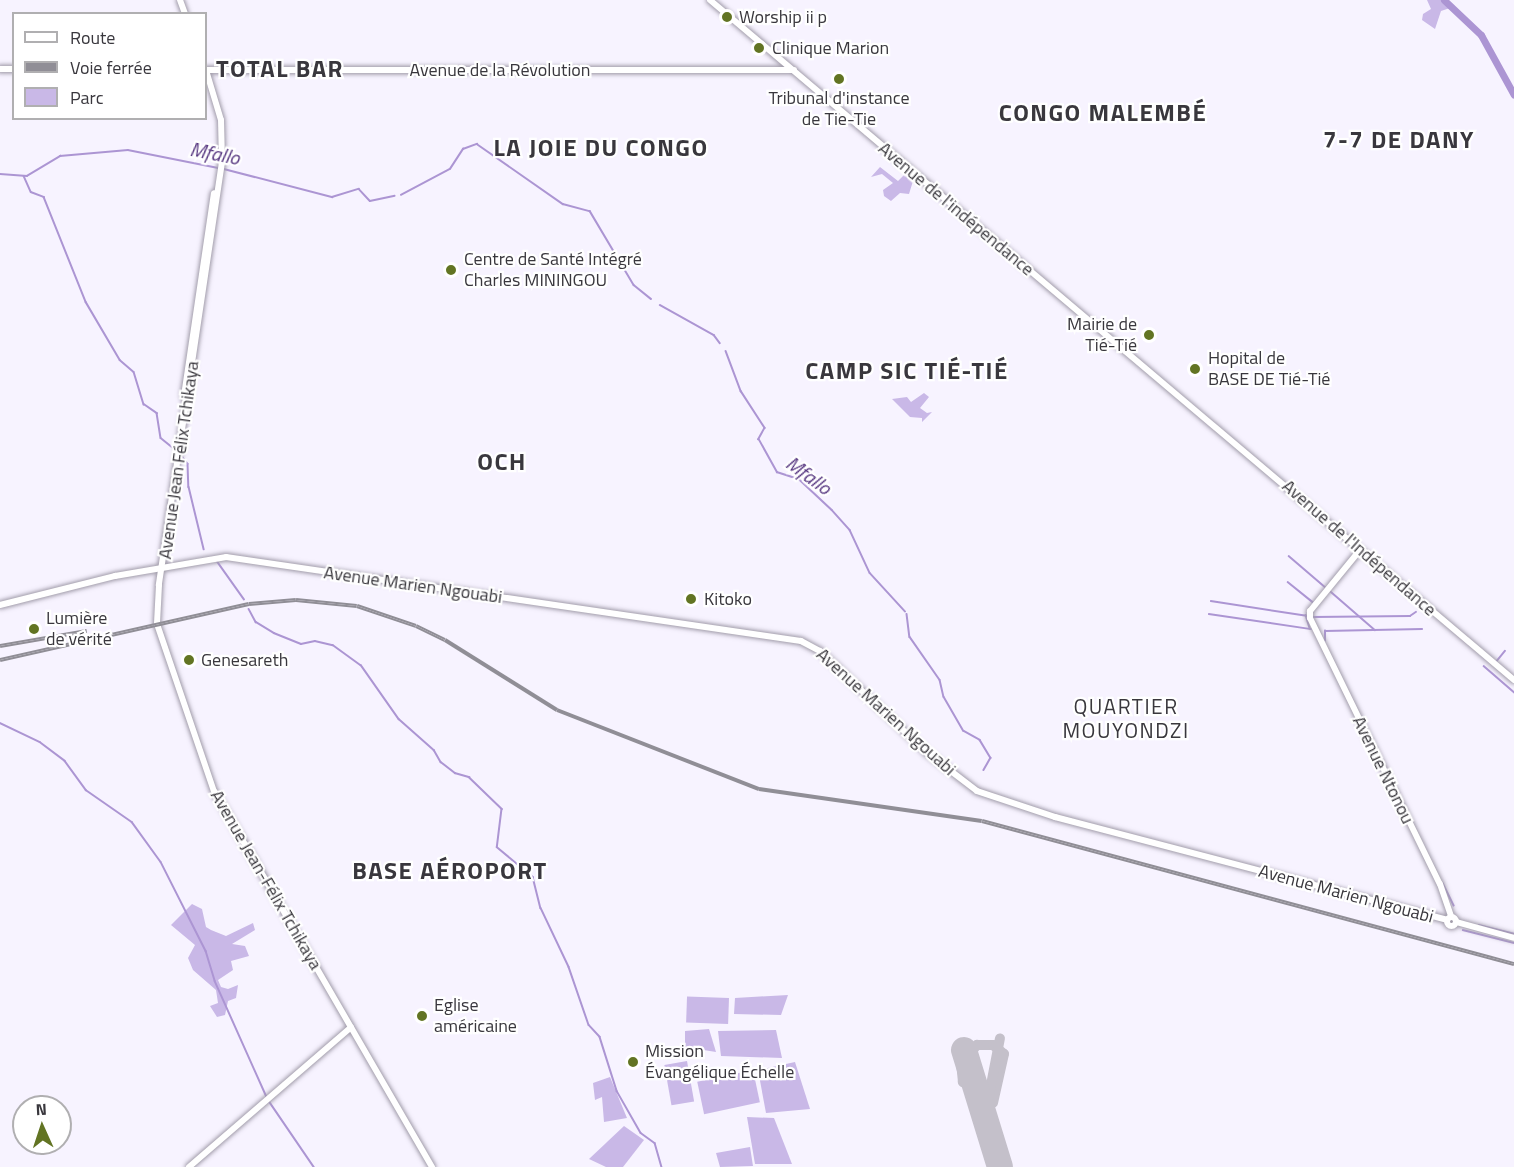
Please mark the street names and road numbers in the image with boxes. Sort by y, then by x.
street label: Avenue de la Révolution [410,59,590,81]
street label: Avenue de l'indépendance [874,138,1038,280]
street label: Avenue Jean Félix Tchikaya [154,360,204,560]
street label: Avenue de l'Indépendance [1278,475,1440,621]
street label: Avenue Marien Ngouabi [322,562,504,608]
street label: Avenue Marien Ngouabi [812,644,960,780]
street label: Avenue Ntonou [1348,713,1418,827]
street label: Avenue Jean-Félix Tchikaya [206,786,326,974]
street label: Avenue Marien Ngouabi [1256,860,1436,928]

